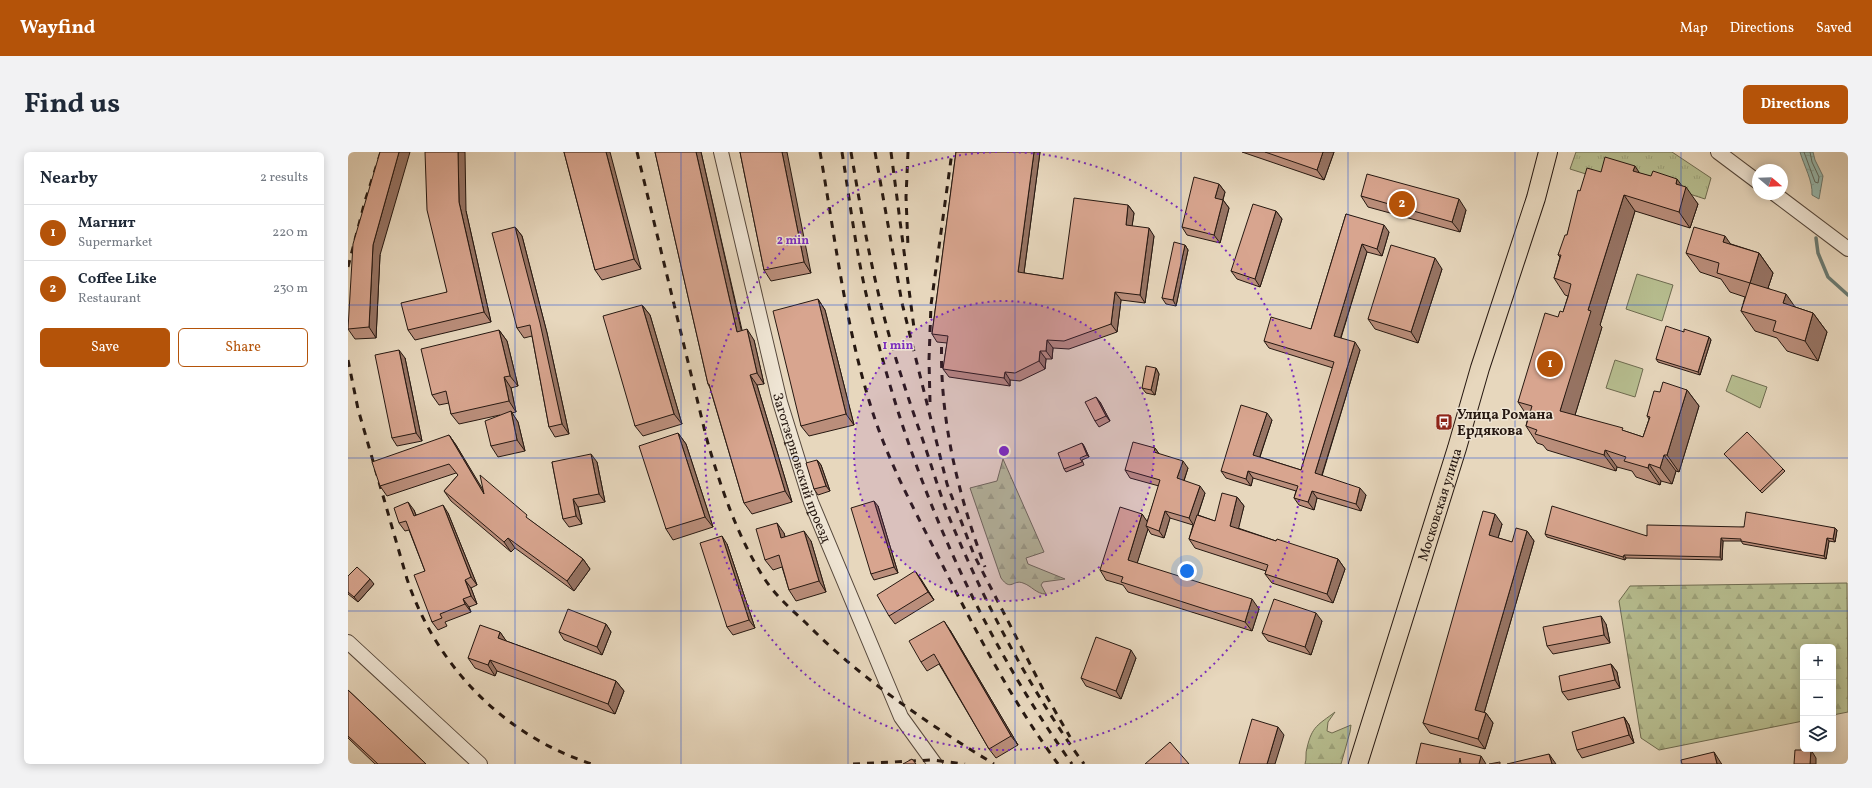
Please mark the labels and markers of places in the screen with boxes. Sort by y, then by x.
pin: 2 [1389,189,1415,219]
pin: 1 [1537,349,1563,379]
place label: Улица Романа Ердякова [1457,406,1553,441]
bus stop icon: Улица Романа Ердякова [1434,412,1454,432]
centre of rings [997,444,1011,458]

